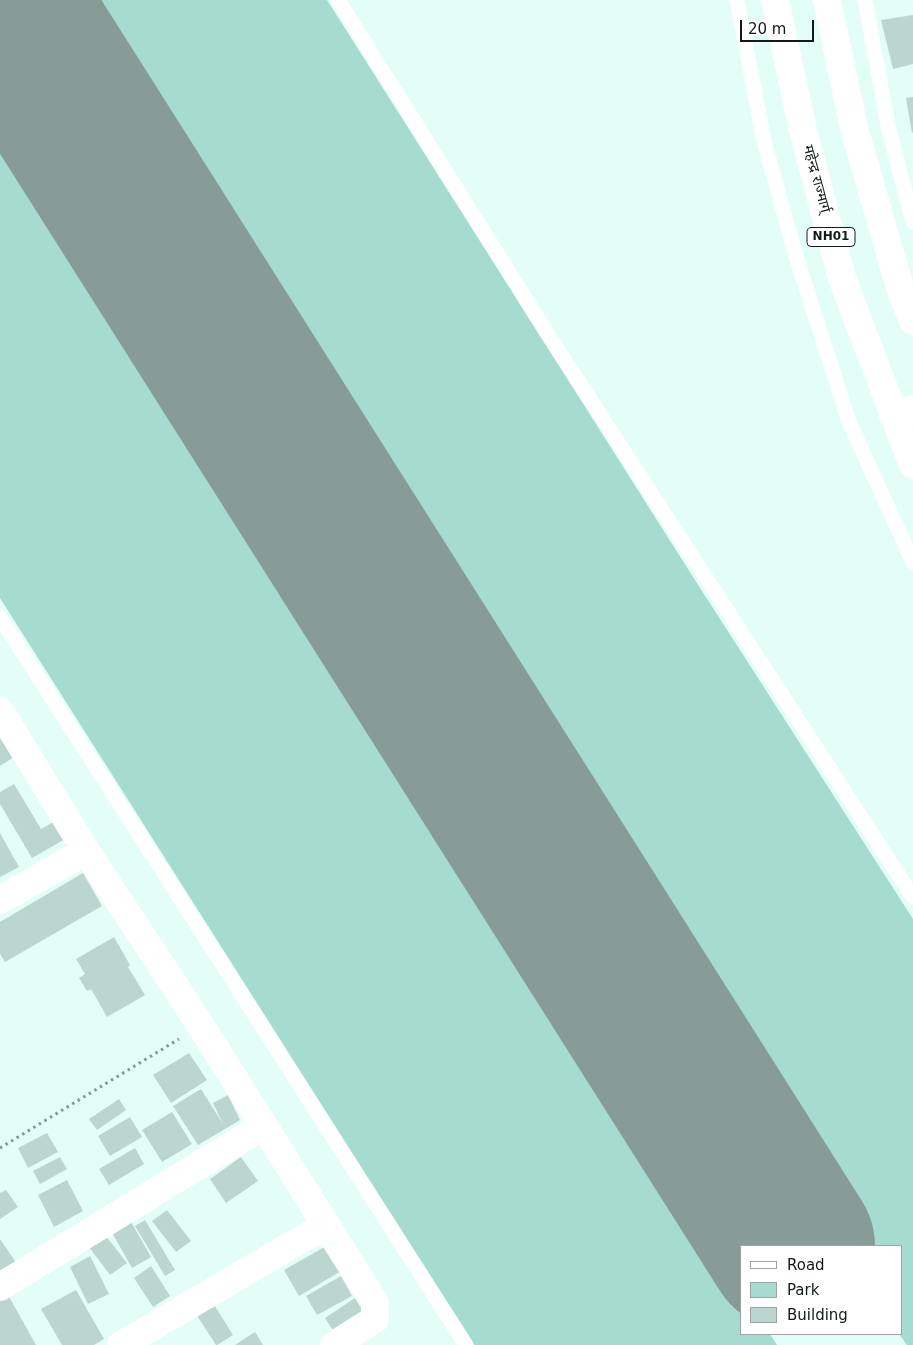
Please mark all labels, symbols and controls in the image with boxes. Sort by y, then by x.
scale bar [743,10,817,42]
text: 20 m [748,20,786,38]
street label: महेन्द्र राज्मार्ग् [799,143,833,215]
road number: NH01 [807,228,855,246]
legend [740,1245,903,1335]
text: Road [787,1256,825,1274]
text: Park [787,1281,819,1299]
text: Building [787,1306,848,1324]

